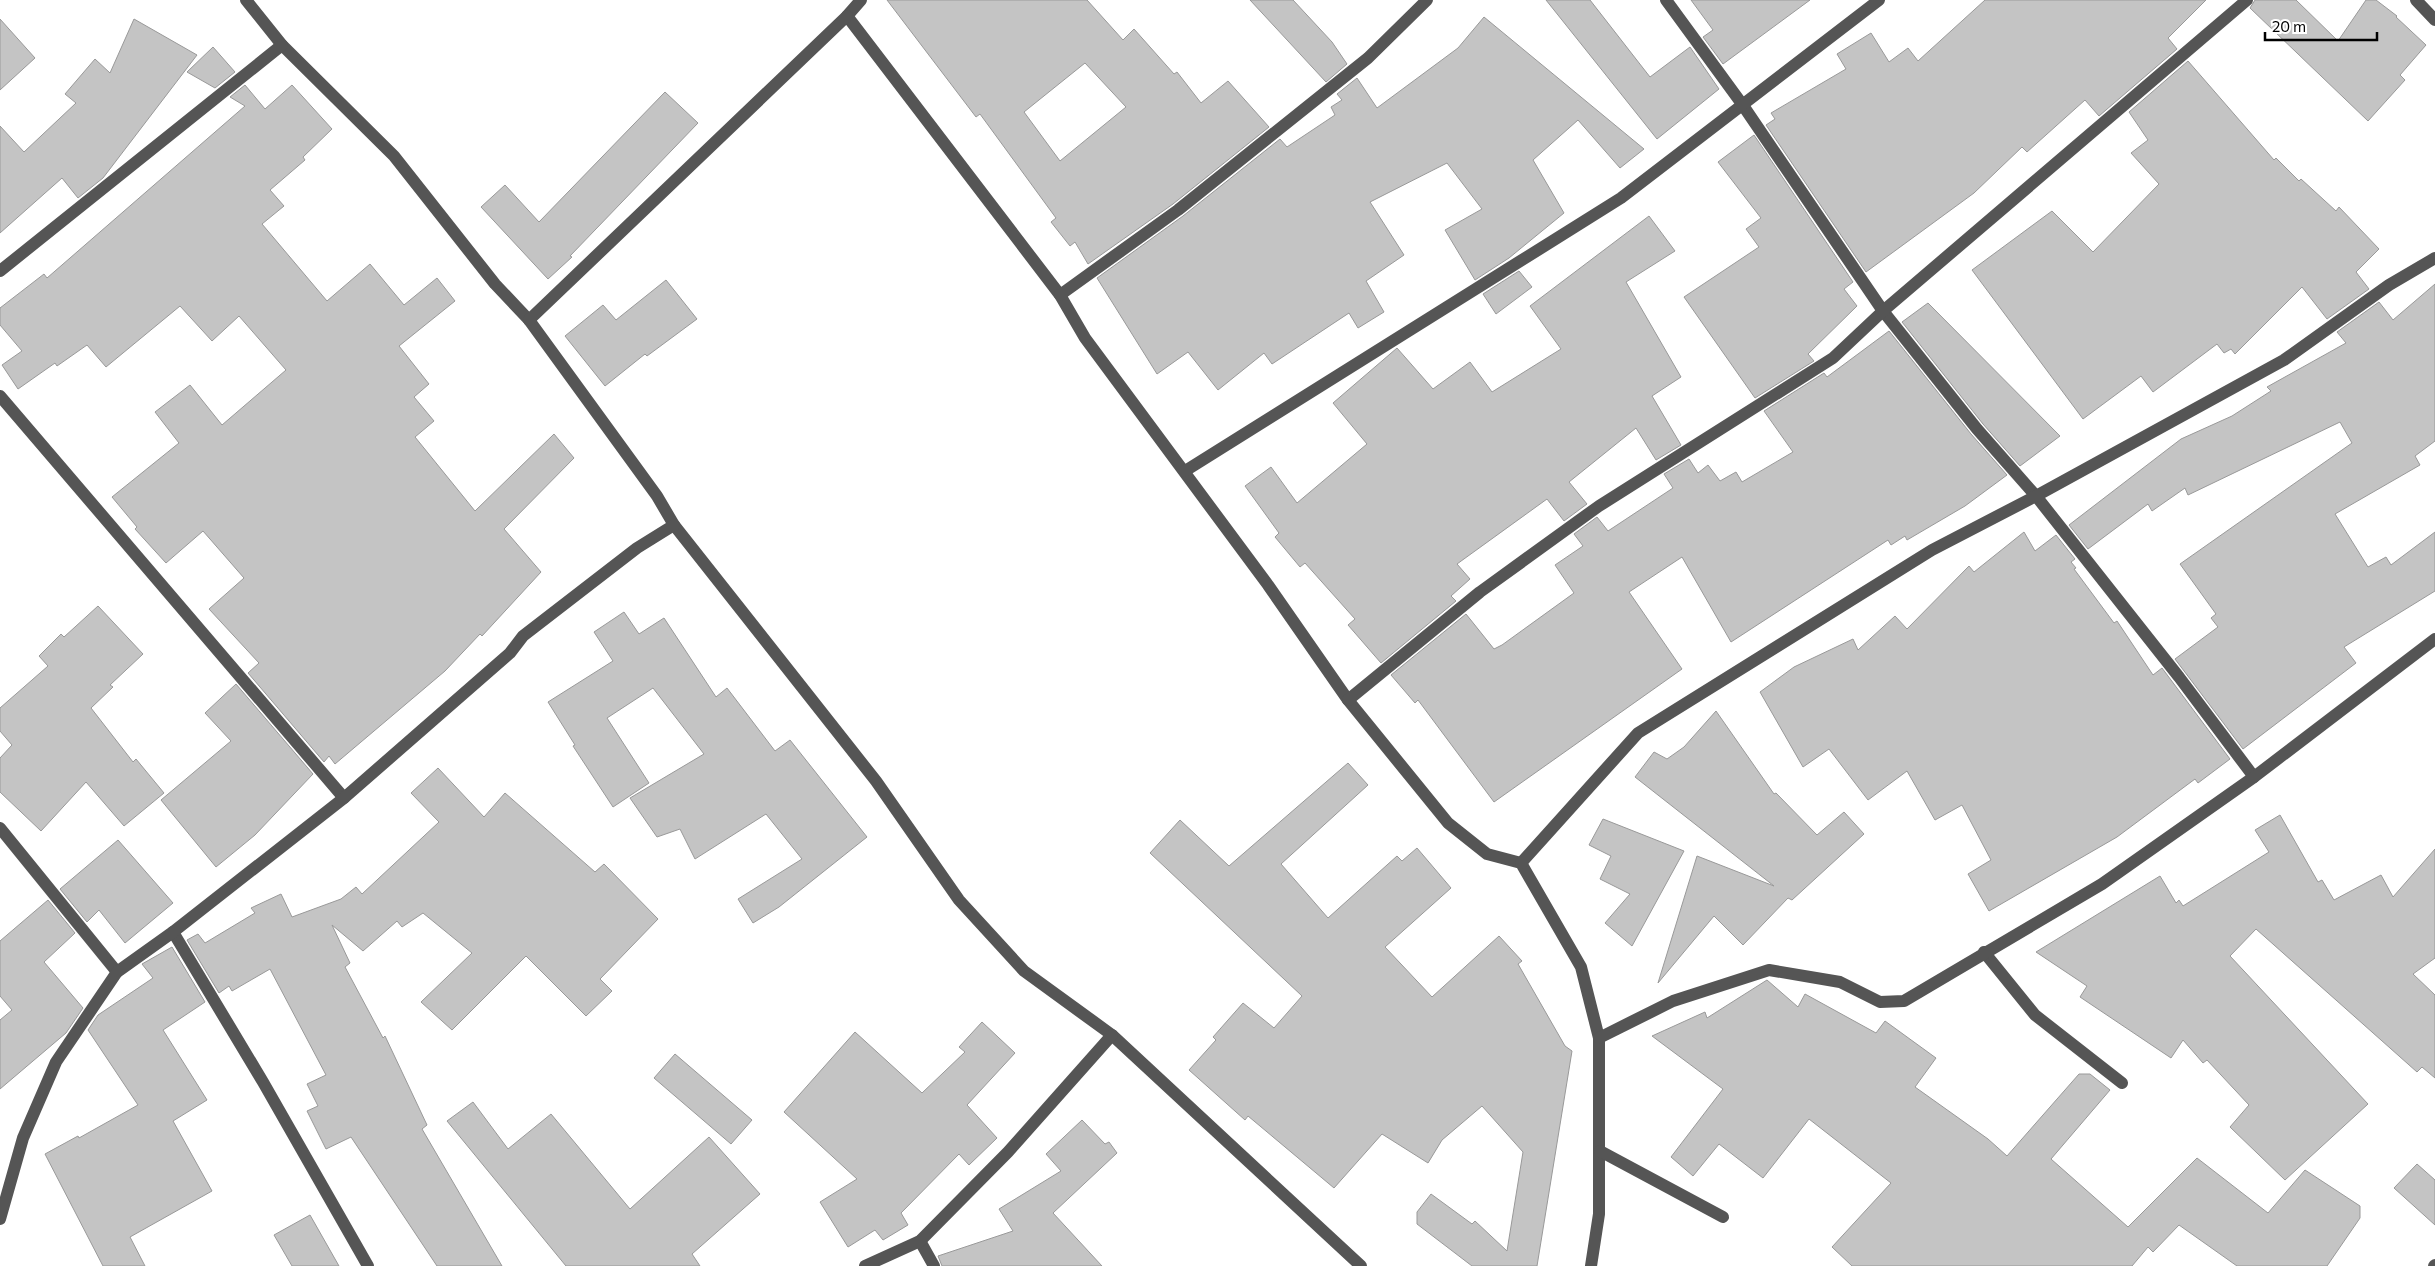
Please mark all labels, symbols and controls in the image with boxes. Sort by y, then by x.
scale bar [2265,10,2378,42]
text: 20 m [2272,17,2306,35]

